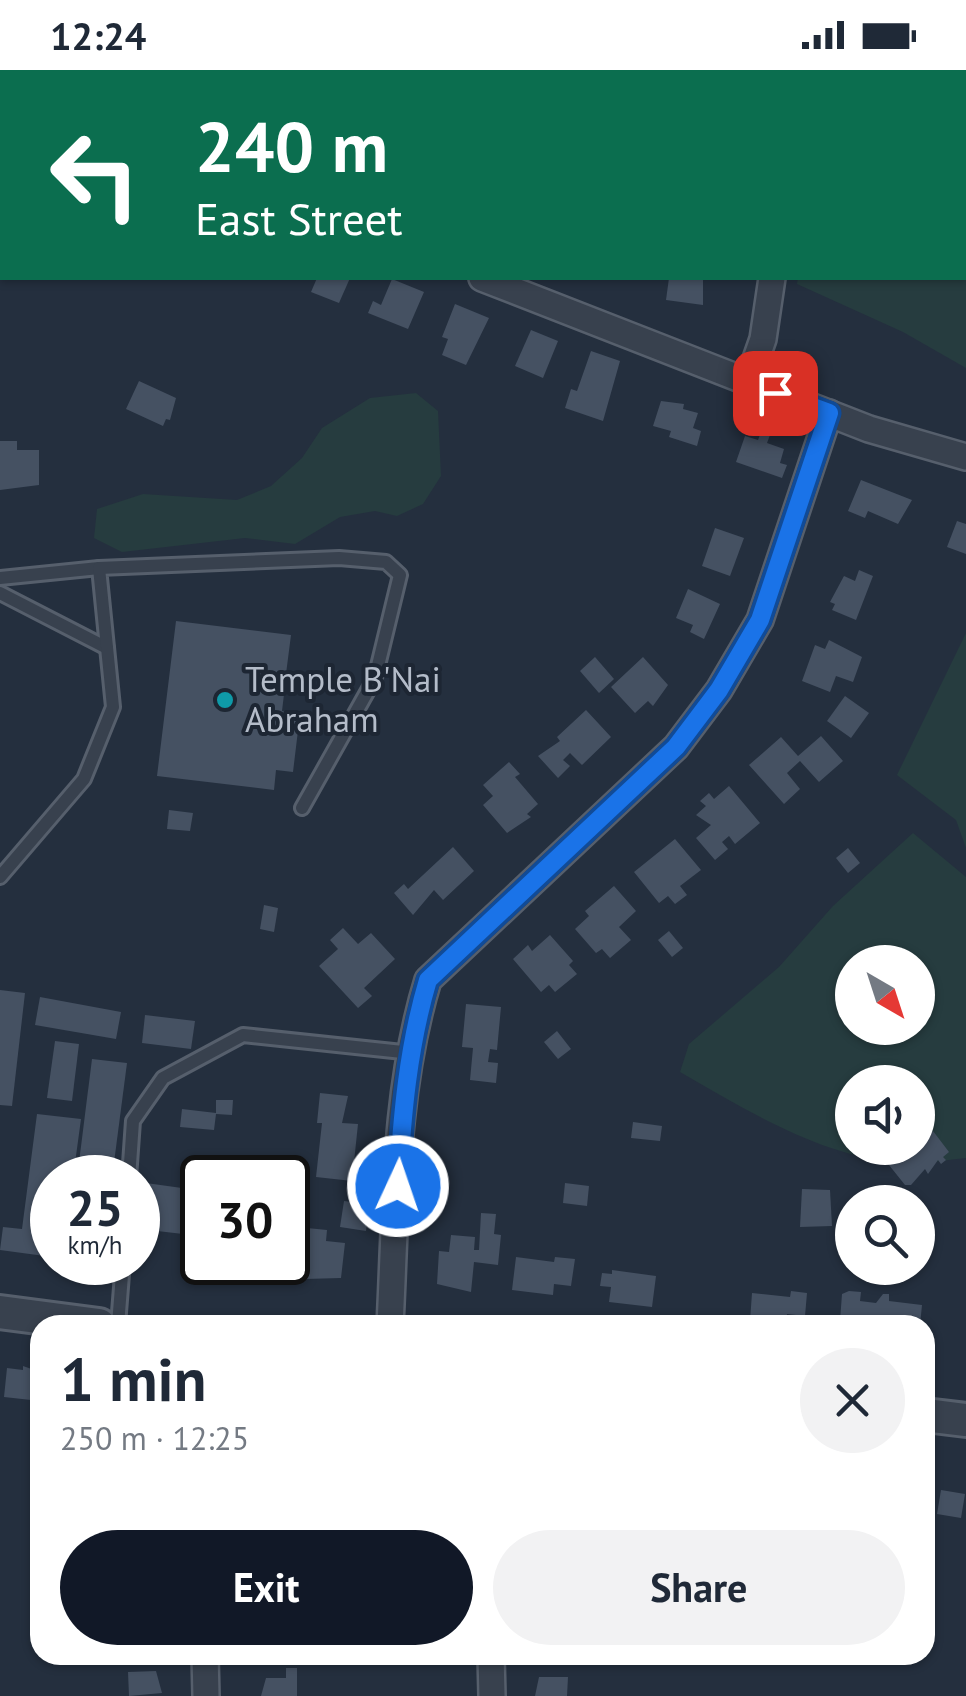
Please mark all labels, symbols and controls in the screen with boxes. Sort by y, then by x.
text: 12:24 [50,11,146,60]
text: 240 m [195,101,388,191]
icon: left [30,110,160,240]
text: East Street [195,189,403,247]
pin [733,351,818,436]
icon: arrive [748,366,803,421]
place label: Temple B'Nai Abraham [245,656,441,742]
marker: Temple B'Nai Abraham [214,689,236,711]
north arrow [835,945,935,1045]
map controls [835,945,935,1285]
button: sound [835,1065,935,1165]
position arrow [346,1134,450,1238]
speed limit sign: 30 [180,1155,310,1285]
text: 25 [67,1175,123,1240]
button: search [835,1185,935,1285]
text: km/h [68,1229,122,1261]
text: 1 min [60,1340,206,1418]
button: close [800,1348,905,1453]
text: 250 m · 12:25 [60,1417,249,1459]
button: Exit [60,1530,473,1645]
button: Share [493,1530,905,1645]

